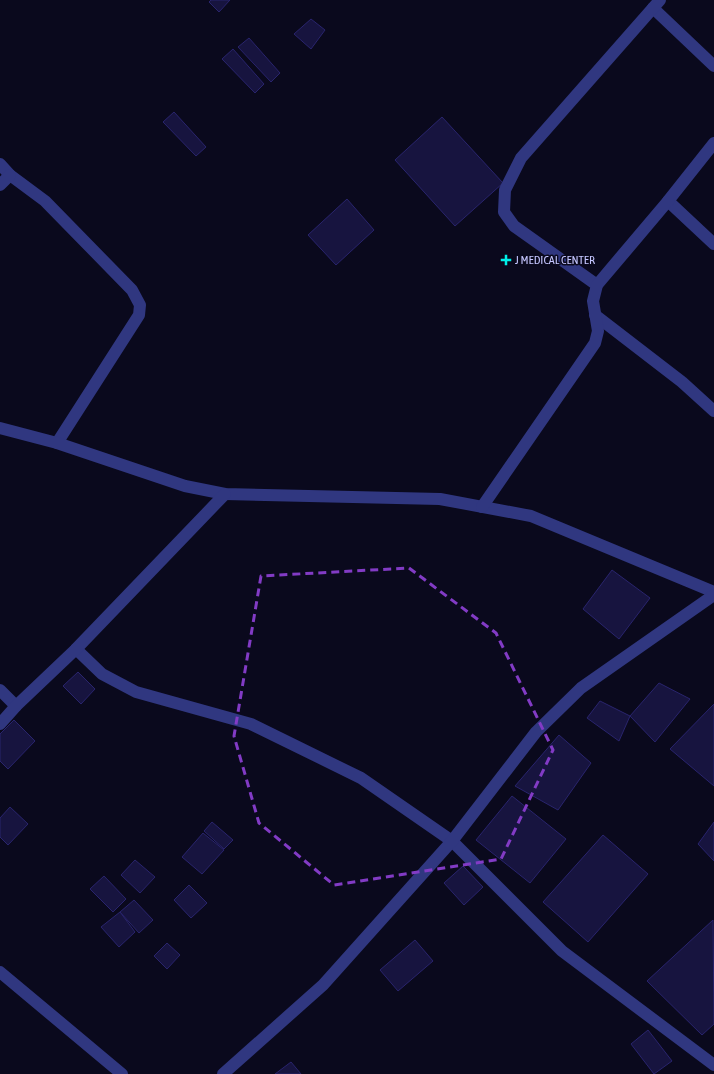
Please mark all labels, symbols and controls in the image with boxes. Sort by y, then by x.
place label: J MEDICAL CENTER [515,253,595,267]
marker: J MEDICAL CENTER [500,254,512,266]

